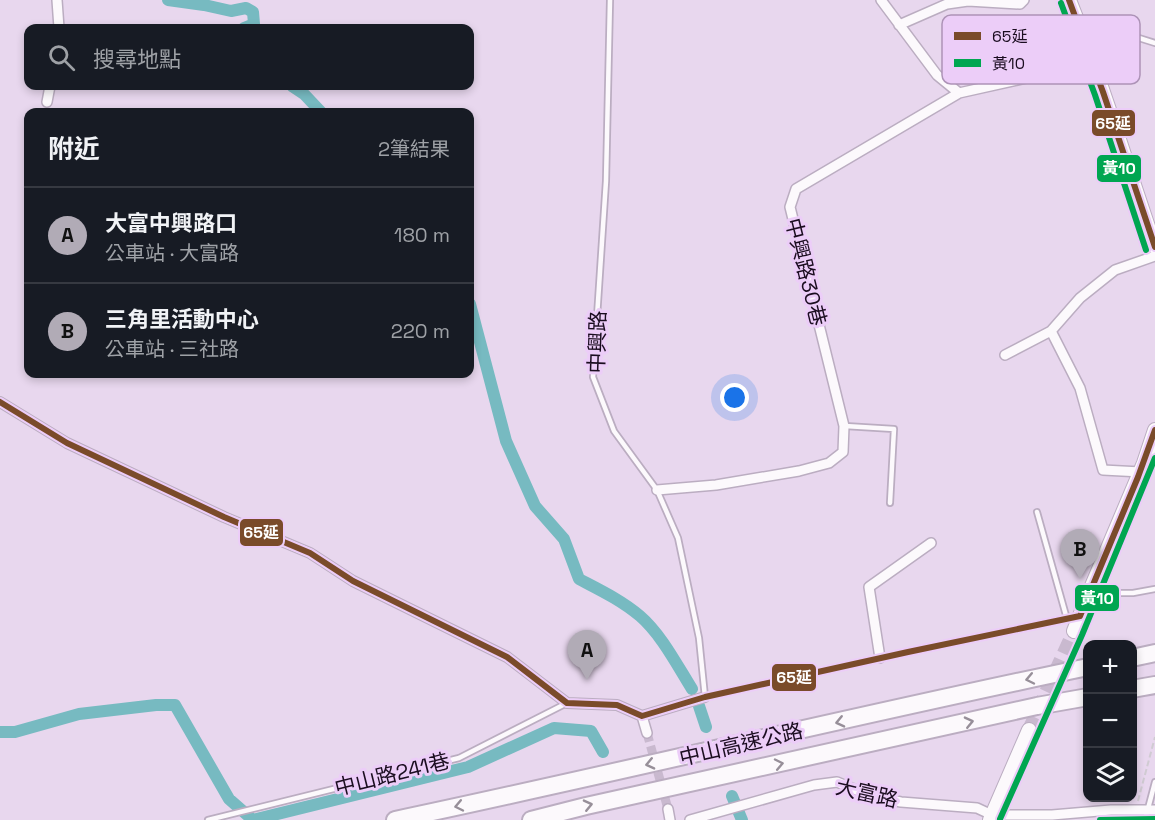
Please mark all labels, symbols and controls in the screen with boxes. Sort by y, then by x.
legend [942,15,1140,84]
search box [24,24,474,90]
text: 65延 [992,26,1027,47]
icon: search [45,41,78,74]
text: 搜尋地點 [93,45,181,73]
text: 黃10 [992,53,1025,74]
line badge: 65延 [1091,109,1136,137]
text: 65延 [1095,113,1131,134]
text: 附近 [48,132,100,166]
text: 2筆結果 [378,136,450,162]
line badge: 黃10 [1096,154,1142,183]
text: 黃10 [1102,158,1136,179]
text: 大富中興路口 [105,209,237,237]
street label: 中興路30巷 [780,215,832,329]
text: A [61,222,74,248]
text: 180 m [394,222,450,248]
text: 公車站 · 大富路 [105,240,239,266]
text: 三角里活動中心 [105,305,259,333]
street label: 中興路 [582,310,612,374]
text: B [61,318,74,344]
text: 220 m [391,318,450,344]
text: 公車站 · 三社路 [105,336,239,362]
your location [720,383,749,412]
line badge: 65延 [239,518,284,547]
text: 65延 [243,522,279,543]
pin: B [1060,530,1100,579]
line badge: 黃10 [1074,584,1120,612]
text: 黃10 [1080,588,1114,609]
pin: A [568,630,606,680]
map controls [1083,640,1137,802]
button: + [1083,640,1137,694]
line badge: 65延 [771,663,817,692]
text: 65延 [776,667,812,688]
one-way arrow [1026,672,1036,685]
button: − [1083,694,1137,748]
one-way arrow [835,714,845,727]
one-way arrow [964,716,974,729]
street label: 中山高速公路 [677,717,805,771]
street label: 中山路241巷 [332,747,452,801]
button: layers [1083,748,1137,802]
one-way arrow [645,757,655,770]
one-way arrow [773,758,783,771]
street label: 大富路 [833,773,901,813]
one-way arrow [454,799,464,812]
one-way arrow [583,800,593,813]

